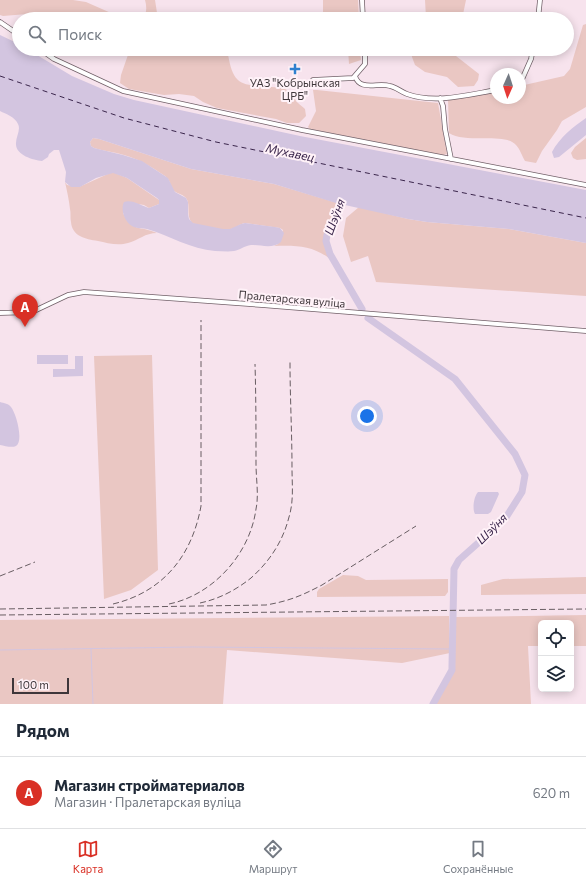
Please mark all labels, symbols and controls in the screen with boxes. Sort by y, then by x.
search box [12,12,574,56]
icon: search [26,23,48,45]
text: Поиск [58,25,102,43]
marker: УАЗ "Кобрынская ЦРБ" [289,63,301,75]
north arrow [490,68,526,104]
place label: УАЗ "Кобрынская ЦРБ" [250,76,340,102]
water label: Мухавец [265,140,316,164]
water label: Шэўня [321,197,347,237]
street label: Пралетарская вуліца [238,287,346,310]
pin: A [12,294,38,327]
your location [357,406,377,426]
water label: Шэўня [473,510,510,547]
map controls [538,620,574,692]
button: locate [538,620,574,656]
button: layers [538,656,574,692]
scale bar [12,676,69,695]
text: 100 m [18,678,49,691]
text: Рядом [16,720,70,741]
text: Магазин стройматериалов [54,776,245,794]
text: A [24,785,34,801]
text: 620 m [533,785,570,801]
text: Магазин · Пралетарская вуліца [54,794,241,810]
tab: Карта [73,838,103,875]
tab: Маршрут [249,838,297,875]
tab: Сохранённые [443,838,513,875]

